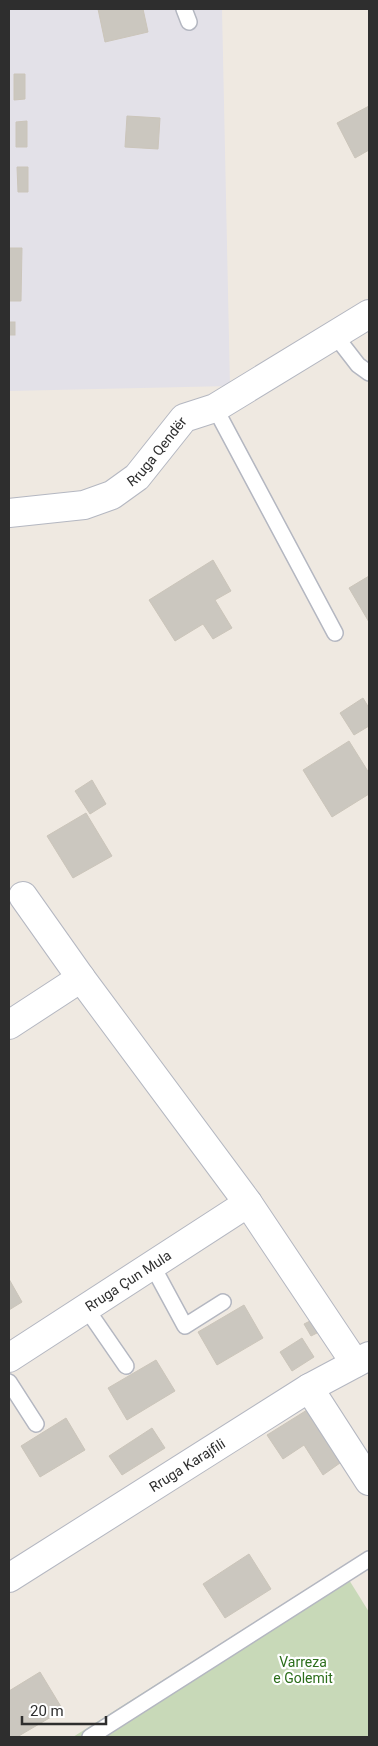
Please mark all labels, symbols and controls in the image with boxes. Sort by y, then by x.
street label: Rruga Qendër [124,414,190,490]
street label: Rruga Çun Mula [82,1247,174,1314]
street label: Rruga Karajfili [146,1435,228,1495]
park label: Varreza e Golemit [273,1654,333,1686]
scale bar [22,1694,106,1726]
text: 20 m [30,1702,64,1720]

